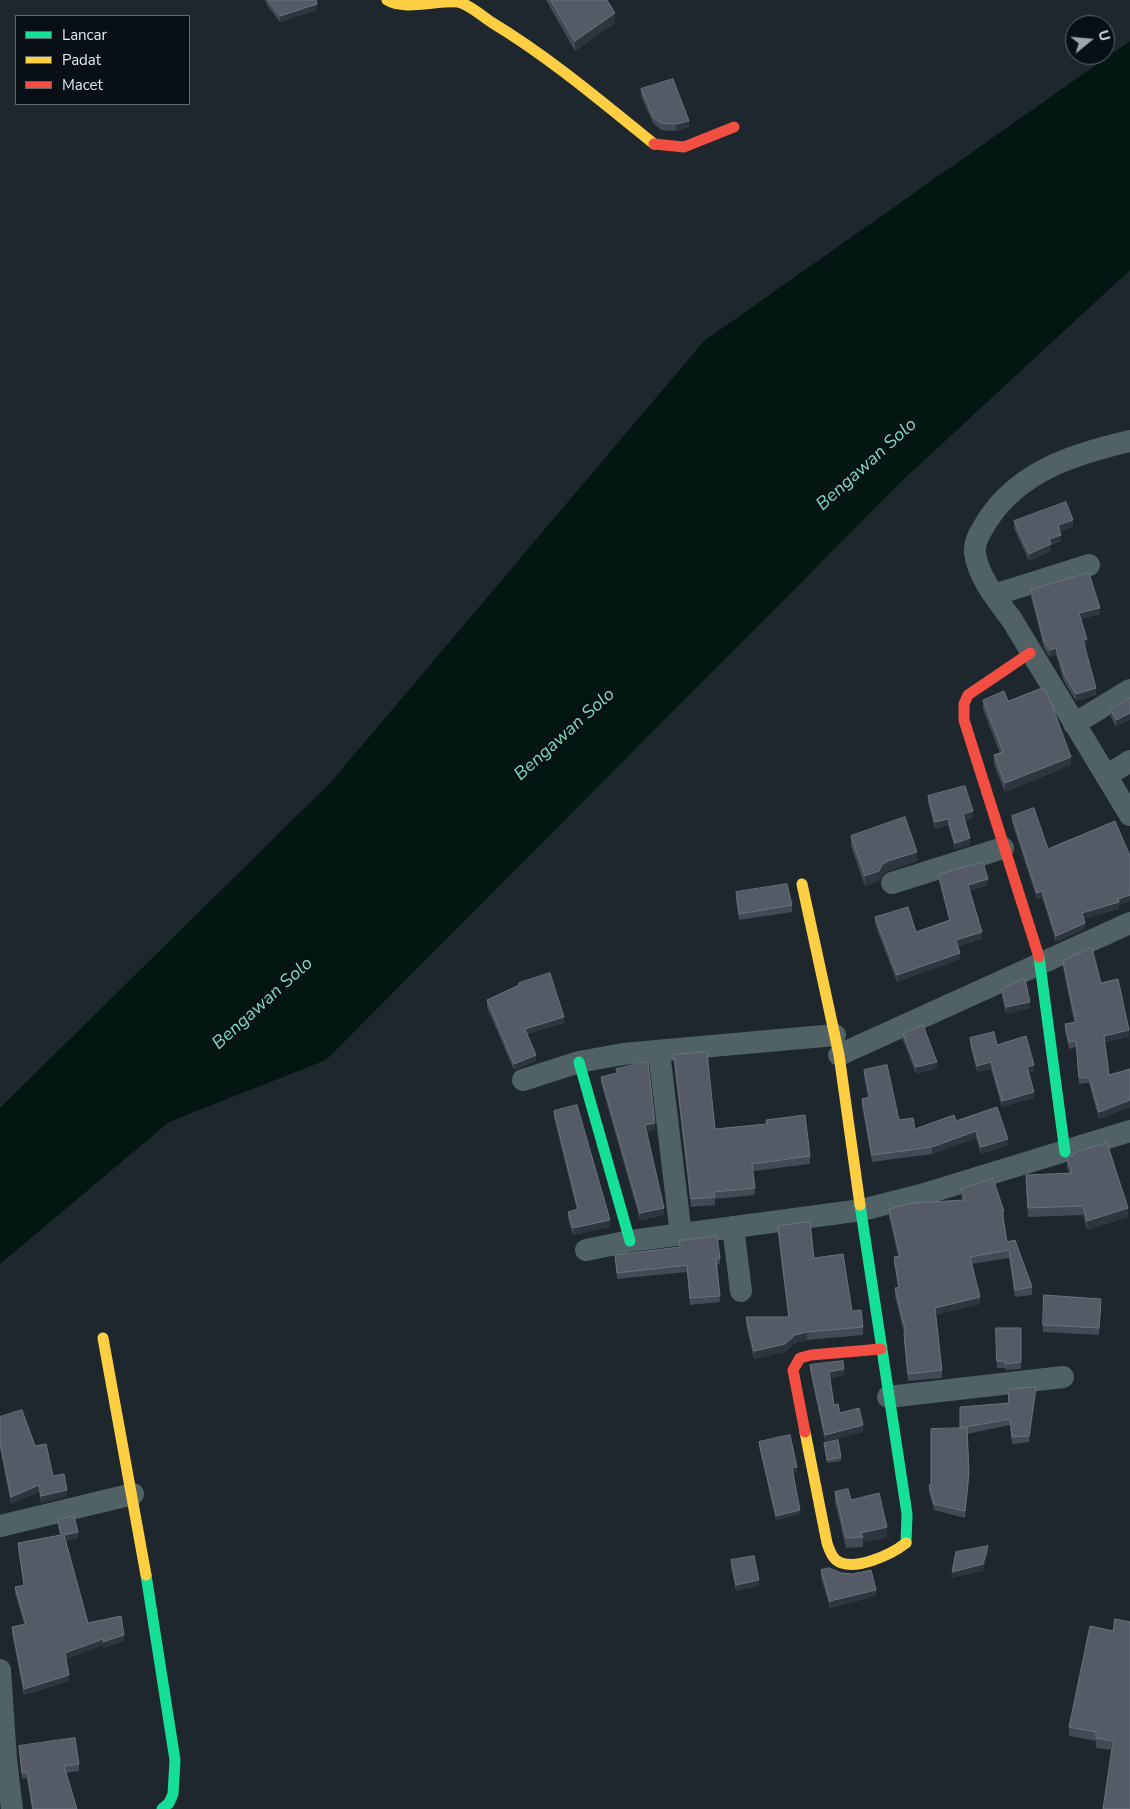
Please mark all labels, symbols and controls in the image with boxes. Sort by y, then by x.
legend [15,15,190,105]
north arrow [1065,15,1115,65]
text: Lancar [62,25,107,45]
text: U [1093,28,1114,43]
text: Padat [62,50,101,70]
text: Macet [62,75,103,95]
water label: Bengawan Solo [812,414,922,516]
water label: Bengawan Solo [510,684,620,786]
water label: Bengawan Solo [208,953,318,1055]

